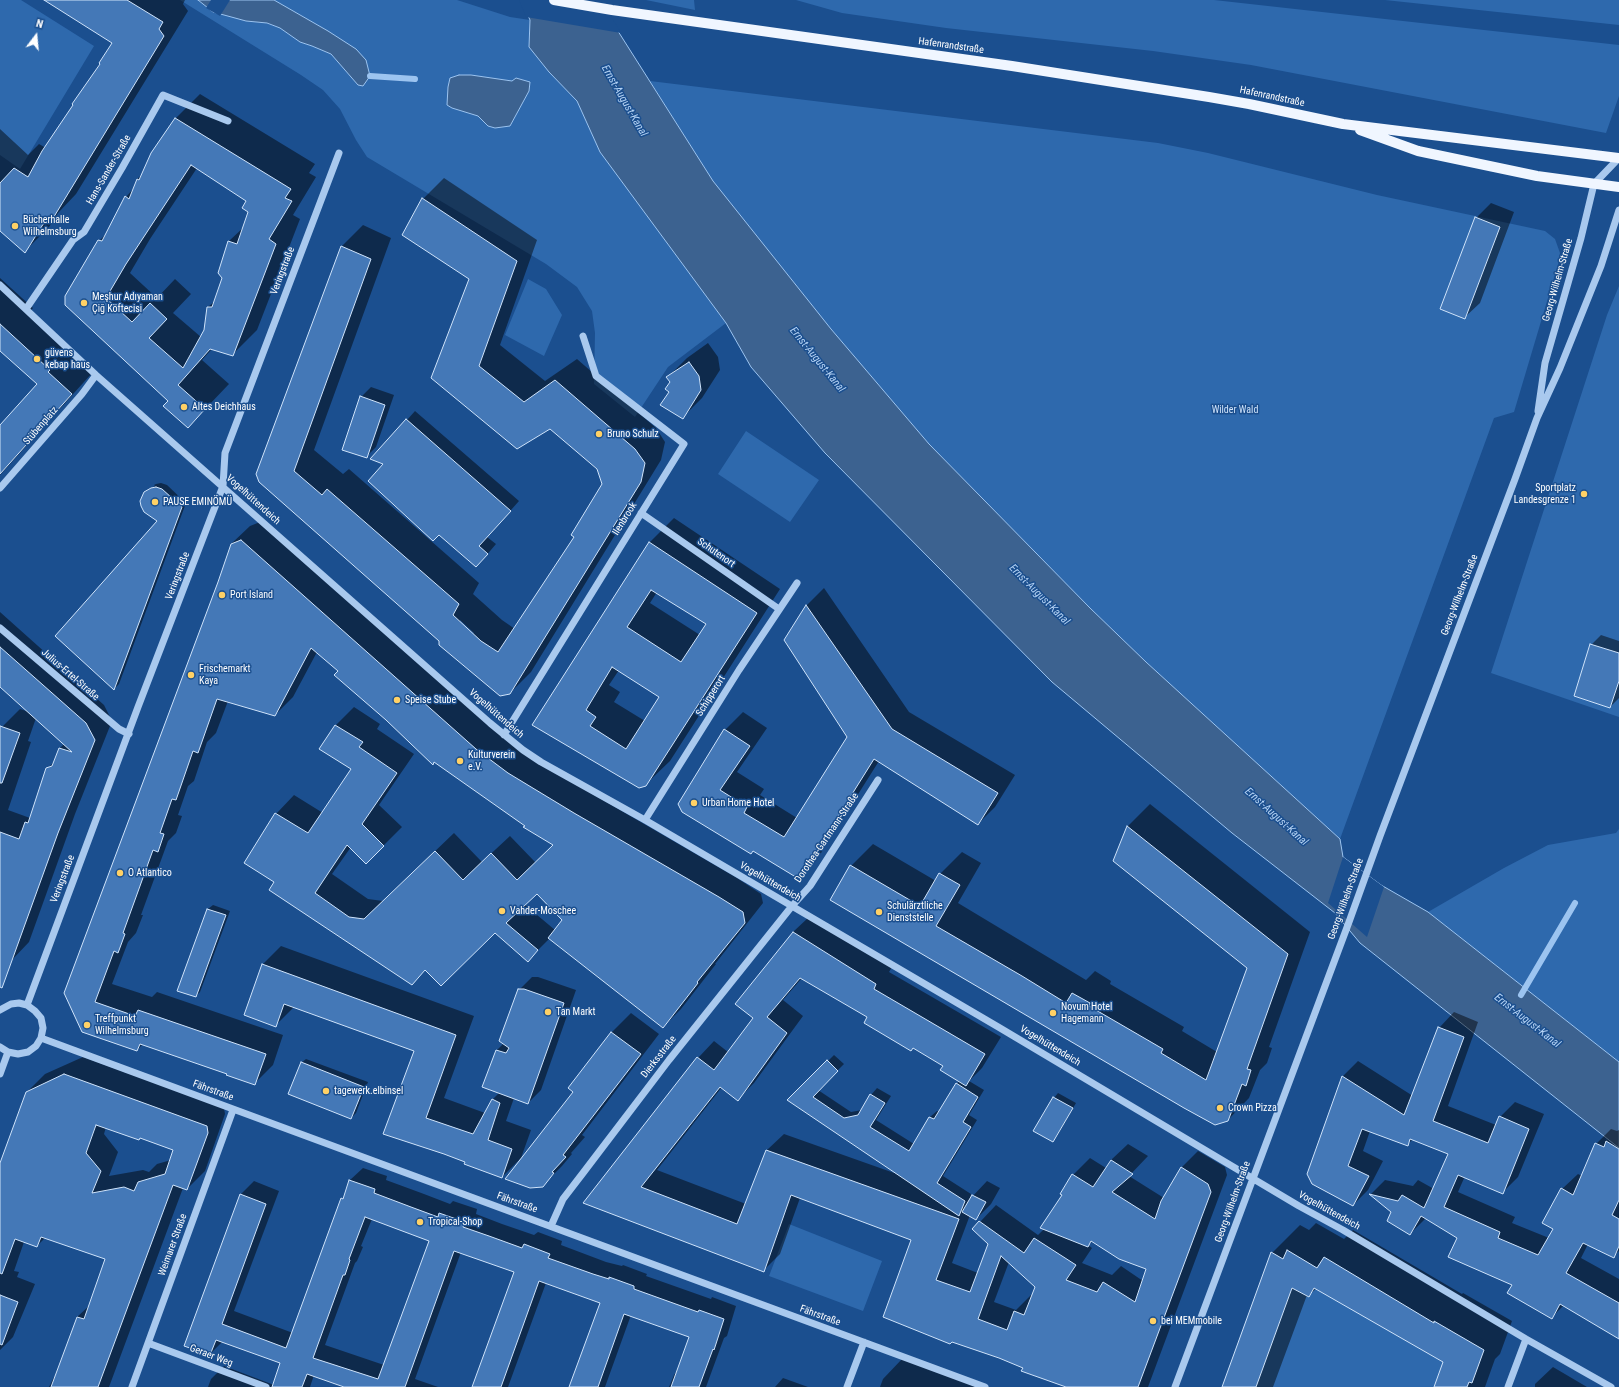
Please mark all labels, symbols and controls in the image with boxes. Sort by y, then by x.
north arrow [16,16,56,56]
text: N [34,17,44,31]
street label: Hafenrandstraße [917,35,985,57]
water label: Ernst-August-Kanal [598,63,650,139]
street label: Hafenrandstraße [1238,84,1306,110]
street label: Hans-Sander-Straße [84,133,134,207]
place label: Bücherhalle Wilhelmsburg [23,214,77,238]
marker: Bücherhalle Wilhelmsburg [10,221,20,231]
street label: Georg-Wilhelm-Straße [1540,237,1576,323]
street label: Veringstraße [268,245,298,297]
place label: Meşhur Adıyaman Çiğ Köftecisi [92,291,163,314]
marker: Meşhur Adıyaman Çiğ Köftecisi [79,298,89,308]
water label: Ernst-August-Kanal [787,325,847,395]
place label: güvens kebap haus [45,347,90,370]
marker: güvens kebap haus [32,354,42,364]
place label: Altes Deichhaus [192,401,256,413]
marker: Altes Deichhaus [179,402,189,412]
street label: Stübenplatz [21,404,61,448]
park label: Wilder Wald [1212,404,1258,416]
place label: Bruno Schulz [607,428,659,440]
marker: Bruno Schulz [594,429,604,439]
street label: Vogelhüttendeich [223,473,283,527]
place label: Sportplatz Landesgrenze 1 [1514,482,1576,506]
marker: Sportplatz Landesgrenze 1 [1579,489,1589,499]
place label: PAUSE EMINÖMÜ [163,496,232,508]
marker: PAUSE EMINÖMÜ [150,497,160,507]
street label: Ilenbrook [610,500,640,538]
street label: Schutenort [695,536,737,570]
street label: Veringstraße [163,550,193,602]
street label: Georg-Wilhelm-Straße [1439,553,1481,637]
water label: Ernst-August-Kanal [1006,562,1072,628]
place label: Port Island [230,589,273,601]
marker: Port Island [217,590,227,600]
street label: Julius-Ertel-Straße [39,647,101,703]
place label: Frischemarkt Kaya [199,663,251,686]
marker: Frischemarkt Kaya [186,670,196,680]
street label: Schipperort [694,673,728,719]
street label: Vogelhüttendeich [466,687,526,741]
place label: Speise Stube [405,694,456,706]
marker: Speise Stube [392,695,402,705]
place label: Kulturverein e.V. [468,749,515,772]
marker: Kulturverein e.V. [455,756,465,766]
water label: Ernst-August-Kanal [1242,785,1310,849]
street label: Dorothea-Gartmann-Straße [793,791,861,885]
place label: Urban Home Hotel [702,797,774,809]
marker: Urban Home Hotel [689,798,699,808]
street label: Veringstraße [48,853,78,905]
street label: Georg-Wilhelm-Straße [1326,857,1366,941]
street label: Vogelhüttendeich [737,860,803,904]
place label: O Atlantico [128,867,172,879]
marker: O Atlantico [115,868,125,878]
place label: Schulärztliche Dienststelle [887,900,943,924]
place label: Vahder-Moschee [510,905,576,917]
marker: Vahder-Moschee [497,906,507,916]
marker: Schulärztliche Dienststelle [874,907,884,917]
water label: Ernst-August-Kanal [1491,991,1563,1051]
place label: Novum Hotel Hagemann [1061,1001,1112,1024]
place label: Tan Markt [556,1006,595,1018]
marker: Tan Markt [543,1007,553,1017]
marker: Novum Hotel Hagemann [1048,1008,1058,1018]
place label: Treffpunkt Wilhelmsburg [95,1013,149,1036]
marker: Treffpunkt Wilhelmsburg [82,1020,92,1030]
street label: Vogelhüttendeich [1017,1023,1083,1069]
street label: Dierksstraße [639,1034,679,1080]
street label: Fährstraße [191,1078,235,1104]
place label: tagewerk.elbinsel [334,1085,403,1097]
marker: tagewerk.elbinsel [321,1086,331,1096]
place label: Crown Pizza [1228,1102,1277,1114]
marker: Crown Pizza [1215,1103,1225,1113]
street label: Georg-Wilhelm-Straße [1213,1160,1253,1244]
street label: Vogelhüttendeich [1296,1189,1362,1233]
street label: Fährstraße [495,1190,539,1216]
street label: Weimarer Straße [156,1212,190,1278]
place label: Tropical-Shop [428,1216,482,1228]
marker: Tropical-Shop [415,1217,425,1227]
street label: Fährstraße [798,1303,842,1329]
place label: bei MEMmobile [1161,1315,1222,1327]
marker: bei MEMmobile [1148,1316,1158,1326]
street label: Geraer Weg [188,1342,234,1370]

